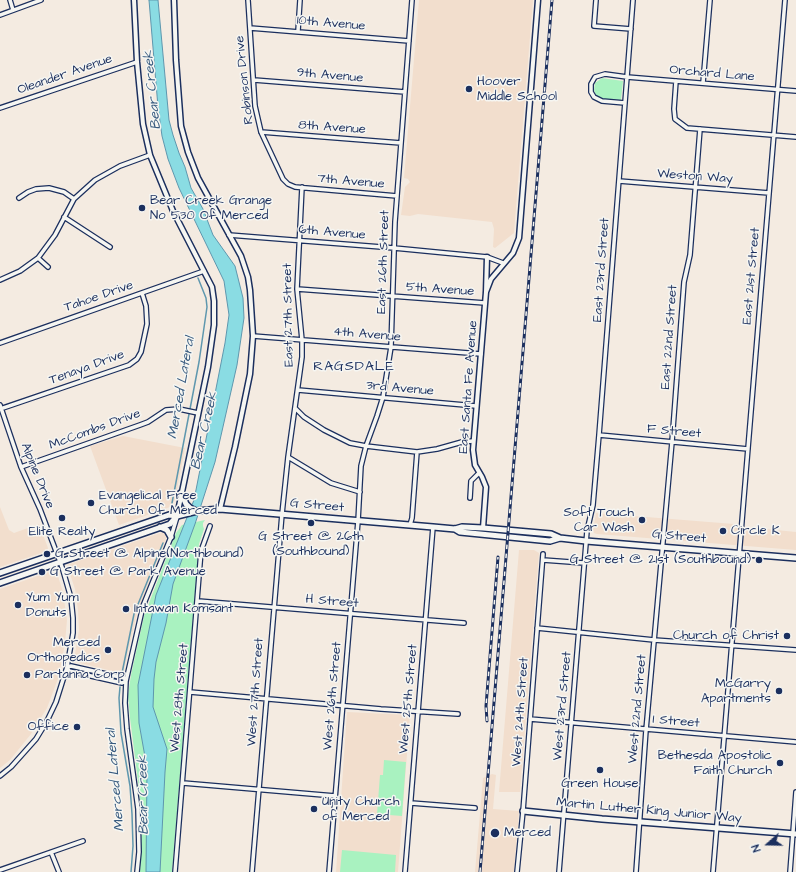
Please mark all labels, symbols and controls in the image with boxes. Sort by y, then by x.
street label: 10th Avenue [296,13,366,35]
street label: Robinson Drive [233,35,257,125]
water label: Bear Creek [140,50,166,130]
street label: Oleander Avenue [16,51,114,99]
street label: Orchard Lane [669,63,755,85]
street label: 9th Avenue [296,65,364,87]
place label: Hoover Middle School [477,74,557,105]
marker: Hoover Middle School [464,84,474,94]
street label: 8th Avenue [298,118,366,138]
street label: Weston Way [657,167,733,187]
street label: 7th Avenue [317,171,385,193]
place label: Bear Creek Grange No 530 Of Merced [150,193,272,224]
marker: Bear Creek Grange No 530 Of Merced [137,203,147,213]
street label: East 26th Street [374,210,394,314]
street label: East 23rd Street [591,217,613,323]
street label: 6th Avenue [298,222,366,244]
street label: East 21st Street [740,227,764,325]
street label: East 27th Street [280,263,298,367]
street label: Tahoe Drive [62,278,136,316]
street label: 5th Avenue [405,280,475,300]
street label: East 22nd Street [659,284,681,390]
street label: East Santa Fe Avenue [457,320,481,454]
street label: 4th Avenue [332,324,402,346]
water label: Merced Lateral [165,336,199,440]
street label: Tenaya Drive [47,347,127,389]
district label: RAGSDALE [313,359,395,375]
street label: 3rd Avenue [366,378,434,400]
water label: Bear Creek [188,390,222,472]
street label: McCombs Drive [47,406,143,454]
street label: F Street [646,422,702,442]
street label: Alpine Drive [17,441,57,511]
place label: Evangelical Free Church Of Merced [99,488,217,519]
street label: G Street [289,496,345,516]
marker: Evangelical Free Church Of Merced [86,498,96,508]
place label: Soft Touch Car Wash [563,505,634,536]
marker: Elite Realty [57,513,67,523]
marker: Soft Touch Car Wash [637,515,647,525]
marker: G Street @ 26th (Southbound) [306,518,316,528]
place label: Circle K [731,523,780,539]
place label: Elite Realty [29,524,95,540]
marker: Circle K [718,526,728,536]
street label: G Street [651,527,707,547]
place label: G Street @ 26th (Southbound) [258,529,364,560]
place label: G Street @ Alpine(Northbound) [55,546,244,562]
marker: G Street @ Alpine(Northbound) [42,549,52,559]
place label: G Street @ 21st (Southbound) [570,552,751,568]
marker: G Street @ 21st (Southbound) [754,555,764,565]
place label: G Street @ Park Avenue [50,564,206,580]
marker: G Street @ Park Avenue [37,567,47,577]
place label: Yum Yum Donuts [26,590,79,621]
street label: H Street [305,592,359,612]
marker: Yum Yum Donuts [13,600,23,610]
place label: Intawan Komsant [134,601,233,617]
marker: Intawan Komsant [121,604,131,614]
place label: Church of Christ [673,628,779,644]
marker: Church of Christ [782,631,792,641]
place label: Merced Orthopedics [27,635,100,666]
street label: West 27th Street [244,637,268,747]
street label: West 26th Street [320,641,346,751]
street label: West 28th Street [167,643,193,753]
street label: West 25th Street [396,644,422,754]
marker: Merced Orthopedics [103,645,113,655]
street label: West 23rd Street [550,651,576,761]
street label: West 22nd Street [625,654,651,764]
street label: West 24th Street [509,657,533,767]
place label: Partanna Corp [35,667,125,683]
marker: Partanna Corp [22,670,32,680]
place label: McGarry Apartments [701,676,771,707]
marker: McGarry Apartments [774,686,784,696]
street label: I Street [652,712,700,732]
place label: Office [28,719,69,735]
marker: Office [72,722,82,732]
water label: Merced Lateral [103,728,129,832]
place label: Bethesda Apostolic Faith Church [658,748,772,779]
water label: Bear Creek [135,755,153,835]
marker: Bethesda Apostolic Faith Church [775,758,785,768]
marker: Green House [595,765,605,775]
place label: Green House [561,776,639,792]
place label: Unity Church of Merced [322,794,399,825]
street label: Martin Luther King Junior Way [556,795,742,827]
marker: Unity Church of Merced [309,804,319,814]
north arrow [748,824,788,864]
place label: Merced [504,825,551,841]
marker: Merced [489,827,501,839]
text: N [748,842,764,854]

